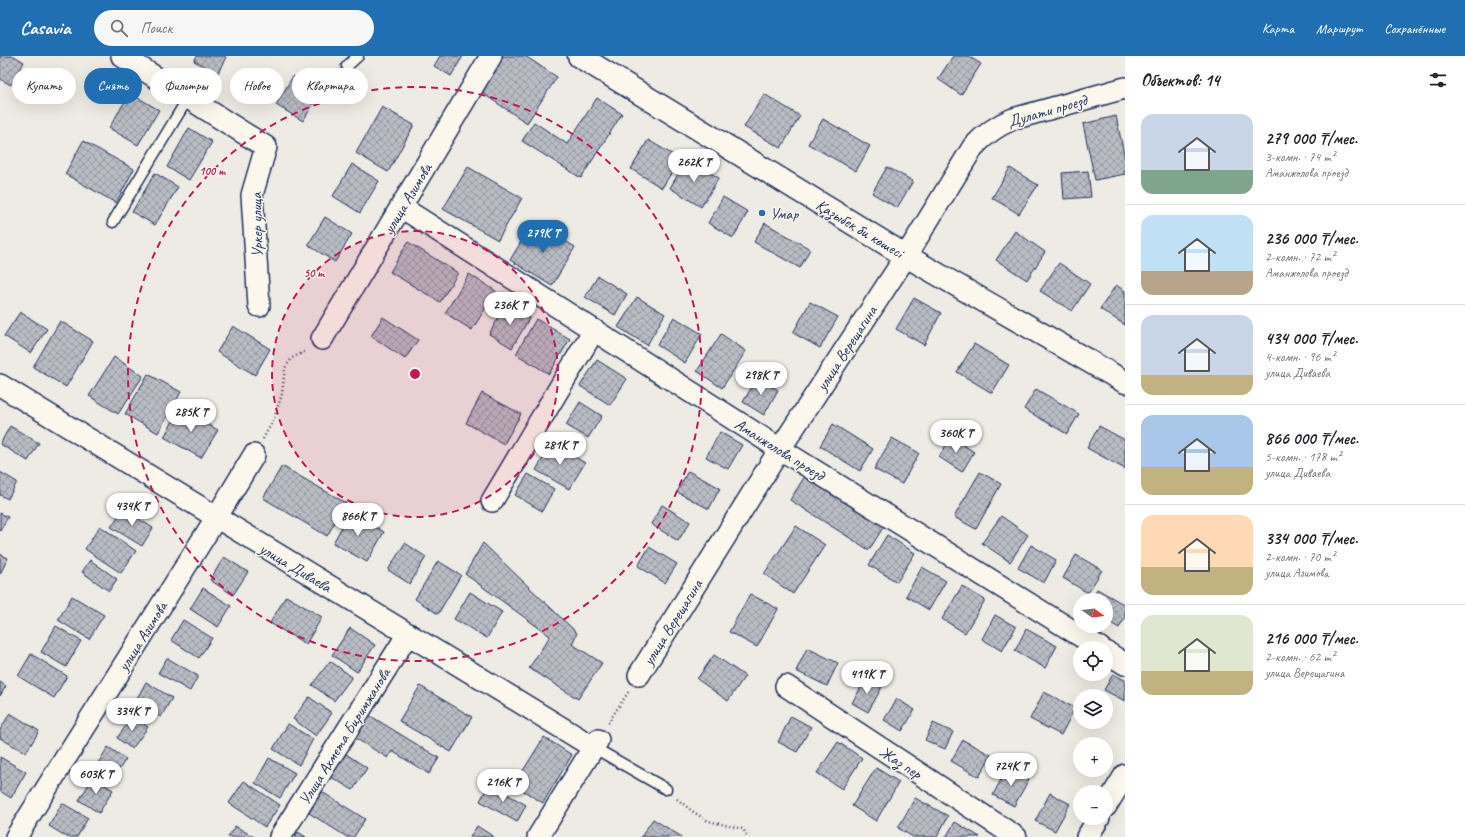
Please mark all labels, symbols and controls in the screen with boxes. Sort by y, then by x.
search box [94,10,374,46]
text: Casavia [20,16,70,40]
icon: search [108,17,130,39]
text: Поиск [140,19,172,38]
text: Карта [1262,20,1294,37]
text: Маршрут [1316,20,1362,37]
text: Сохранённые [1384,20,1445,37]
chip: Купить [12,68,76,104]
chip: Снять [84,68,142,104]
chip: Фильтры [150,68,222,104]
chip: Новое [230,68,284,104]
chip: Квартира [292,68,368,104]
icon: filters [1427,69,1449,91]
text: Объектов: 14 [1141,70,1220,91]
street label: Дулати проезд [1005,90,1091,132]
text: 279 000 ₸/мес. [1265,128,1357,149]
icon: home [1173,130,1221,178]
pin: 262K ₸ [661,149,727,183]
text: 3-комн. · 74 m² [1265,149,1335,165]
text: 262K ₸ [677,154,711,170]
street label: улица Азимова [379,159,437,238]
text: 100 m [199,163,226,179]
text: Аманжолова проезд [1265,165,1348,181]
street label: Уркер улица [246,191,268,257]
street label: Қазыбек би көшесі [812,195,908,264]
place label: Умар [770,204,799,224]
marker: Умар [757,208,767,218]
pin: 279K ₸ [510,220,576,254]
text: 279K ₸ [526,225,560,241]
text: 236 000 ₸/мес. [1265,228,1358,249]
icon: home [1173,231,1221,279]
text: 2-комн. · 72 m² [1265,249,1335,265]
text: 50 m [304,265,325,281]
text: Аманжолова проезд [1265,265,1348,281]
pin: 236K ₸ [477,292,543,326]
text: 236K ₸ [493,297,527,313]
street label: улица Верещагина [811,301,883,396]
text: 434 000 ₸/мес. [1265,328,1358,349]
icon: home [1173,331,1221,379]
text: 4-комн. · 96 m² [1265,349,1335,365]
pin: 298K ₸ [728,362,794,396]
text: улица Диваева [1265,365,1330,381]
centre of rings [408,367,422,381]
text: 298K ₸ [744,367,778,383]
pin: 285K ₸ [158,399,224,433]
text: 285K ₸ [174,404,208,420]
street label: Аманжолова проезд [731,414,830,486]
pin: 360K ₸ [923,420,989,454]
text: 360K ₸ [939,425,973,441]
text: 866 000 ₸/мес. [1265,428,1358,449]
icon: home [1173,431,1221,479]
pin: 281K ₸ [527,432,593,466]
text: 281K ₸ [543,437,577,453]
text: 5-комн. · 178 m² [1265,449,1341,465]
text: улица Диваева [1265,465,1330,481]
pin: 434K ₸ [99,493,165,527]
text: 434K ₸ [115,498,149,514]
pin: 866K ₸ [325,503,391,537]
text: 866K ₸ [341,508,375,524]
text: 334 000 ₸/мес. [1265,528,1358,549]
icon: home [1173,531,1221,579]
street label: улица Диваева [255,538,336,598]
text: 2-комн. · 70 m² [1265,549,1335,565]
text: улица Азимова [1265,565,1329,581]
street label: улица Верещагина [638,575,708,670]
north arrow [1073,593,1113,633]
map controls [1073,593,1113,825]
street label: улица Азимова [113,597,173,676]
text: 216 000 ₸/мес. [1265,628,1358,649]
icon: home [1173,631,1221,679]
button: locate [1073,641,1113,681]
text: 2-комн. · 62 m² [1265,649,1335,665]
pin: 419K ₸ [834,661,900,695]
street label: Улица Ахмета Биримжанова [295,663,396,809]
text: улица Верещагина [1265,665,1344,681]
text: 419K ₸ [850,666,884,682]
button: layers [1073,689,1113,729]
pin: 334K ₸ [99,698,165,732]
text: 334K ₸ [115,703,149,719]
button: + [1073,737,1113,777]
street label: Жаз пер [876,742,926,784]
pin: 724K ₸ [978,753,1044,787]
text: 724K ₸ [994,758,1028,774]
pin: 603K ₸ [63,761,129,795]
text: 603K ₸ [79,766,113,782]
pin: 216K ₸ [470,769,536,803]
text: 216K ₸ [486,774,520,790]
button: − [1073,785,1113,825]

